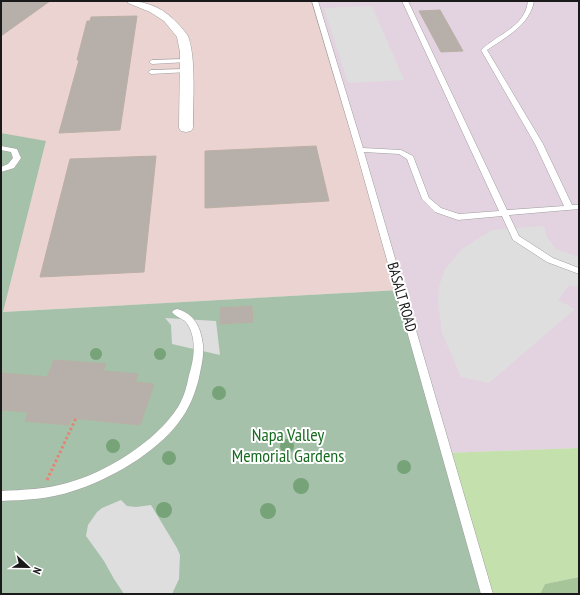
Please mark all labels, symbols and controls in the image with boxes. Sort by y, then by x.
street label: BASALT ROAD [383,260,421,334]
park label: Napa Valley Memorial Gardens [232,423,344,467]
north arrow [8,547,48,587]
text: N [30,565,45,576]

